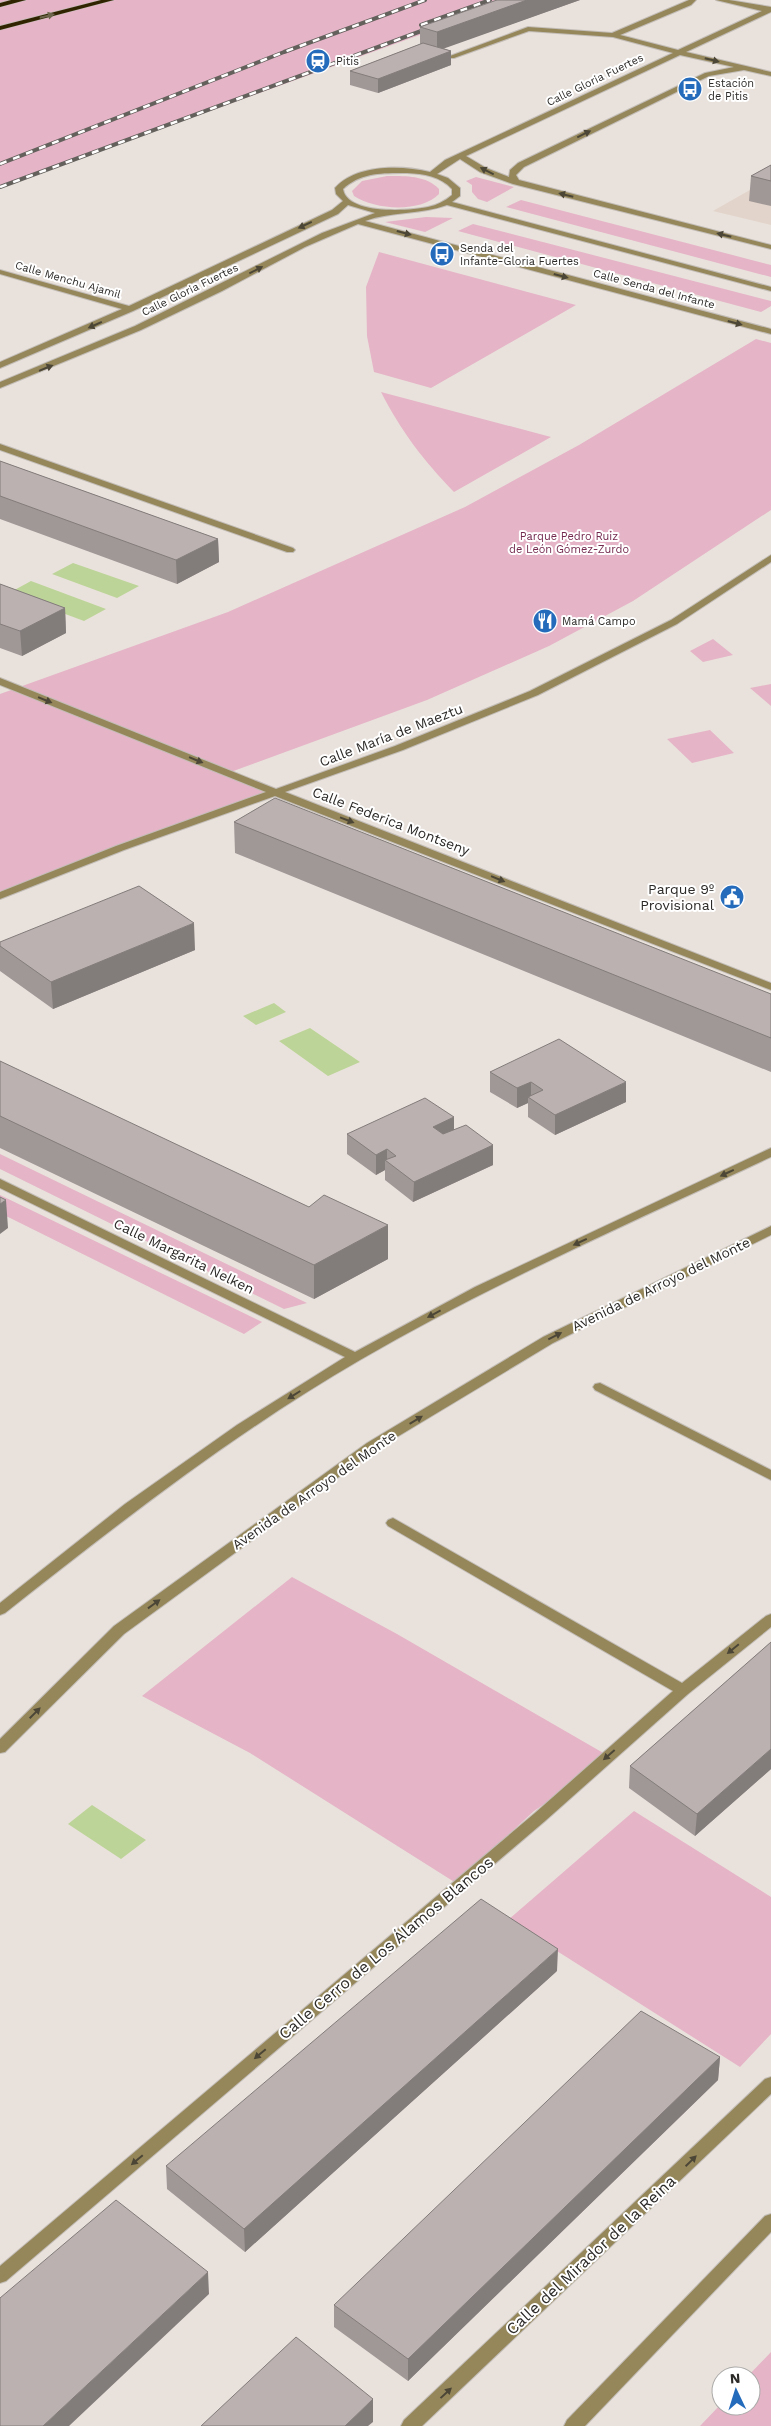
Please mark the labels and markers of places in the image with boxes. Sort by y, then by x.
station icon: Pitis [305,48,331,74]
place label: Pitis [336,55,359,68]
bus stop icon: Estación de Pitis [677,76,703,102]
place label: Estación de Pitis [708,77,754,103]
bus stop icon: Senda del Infante-Gloria Fuertes [429,241,455,267]
place label: Senda del Infante-Gloria Fuertes [460,242,579,268]
restaurant icon: Mamá Campo [532,608,558,634]
place label: Mamá Campo [562,615,636,628]
place label: Parque 9º Provisional [640,881,715,913]
public building icon: Parque 9º Provisional [719,884,745,910]

